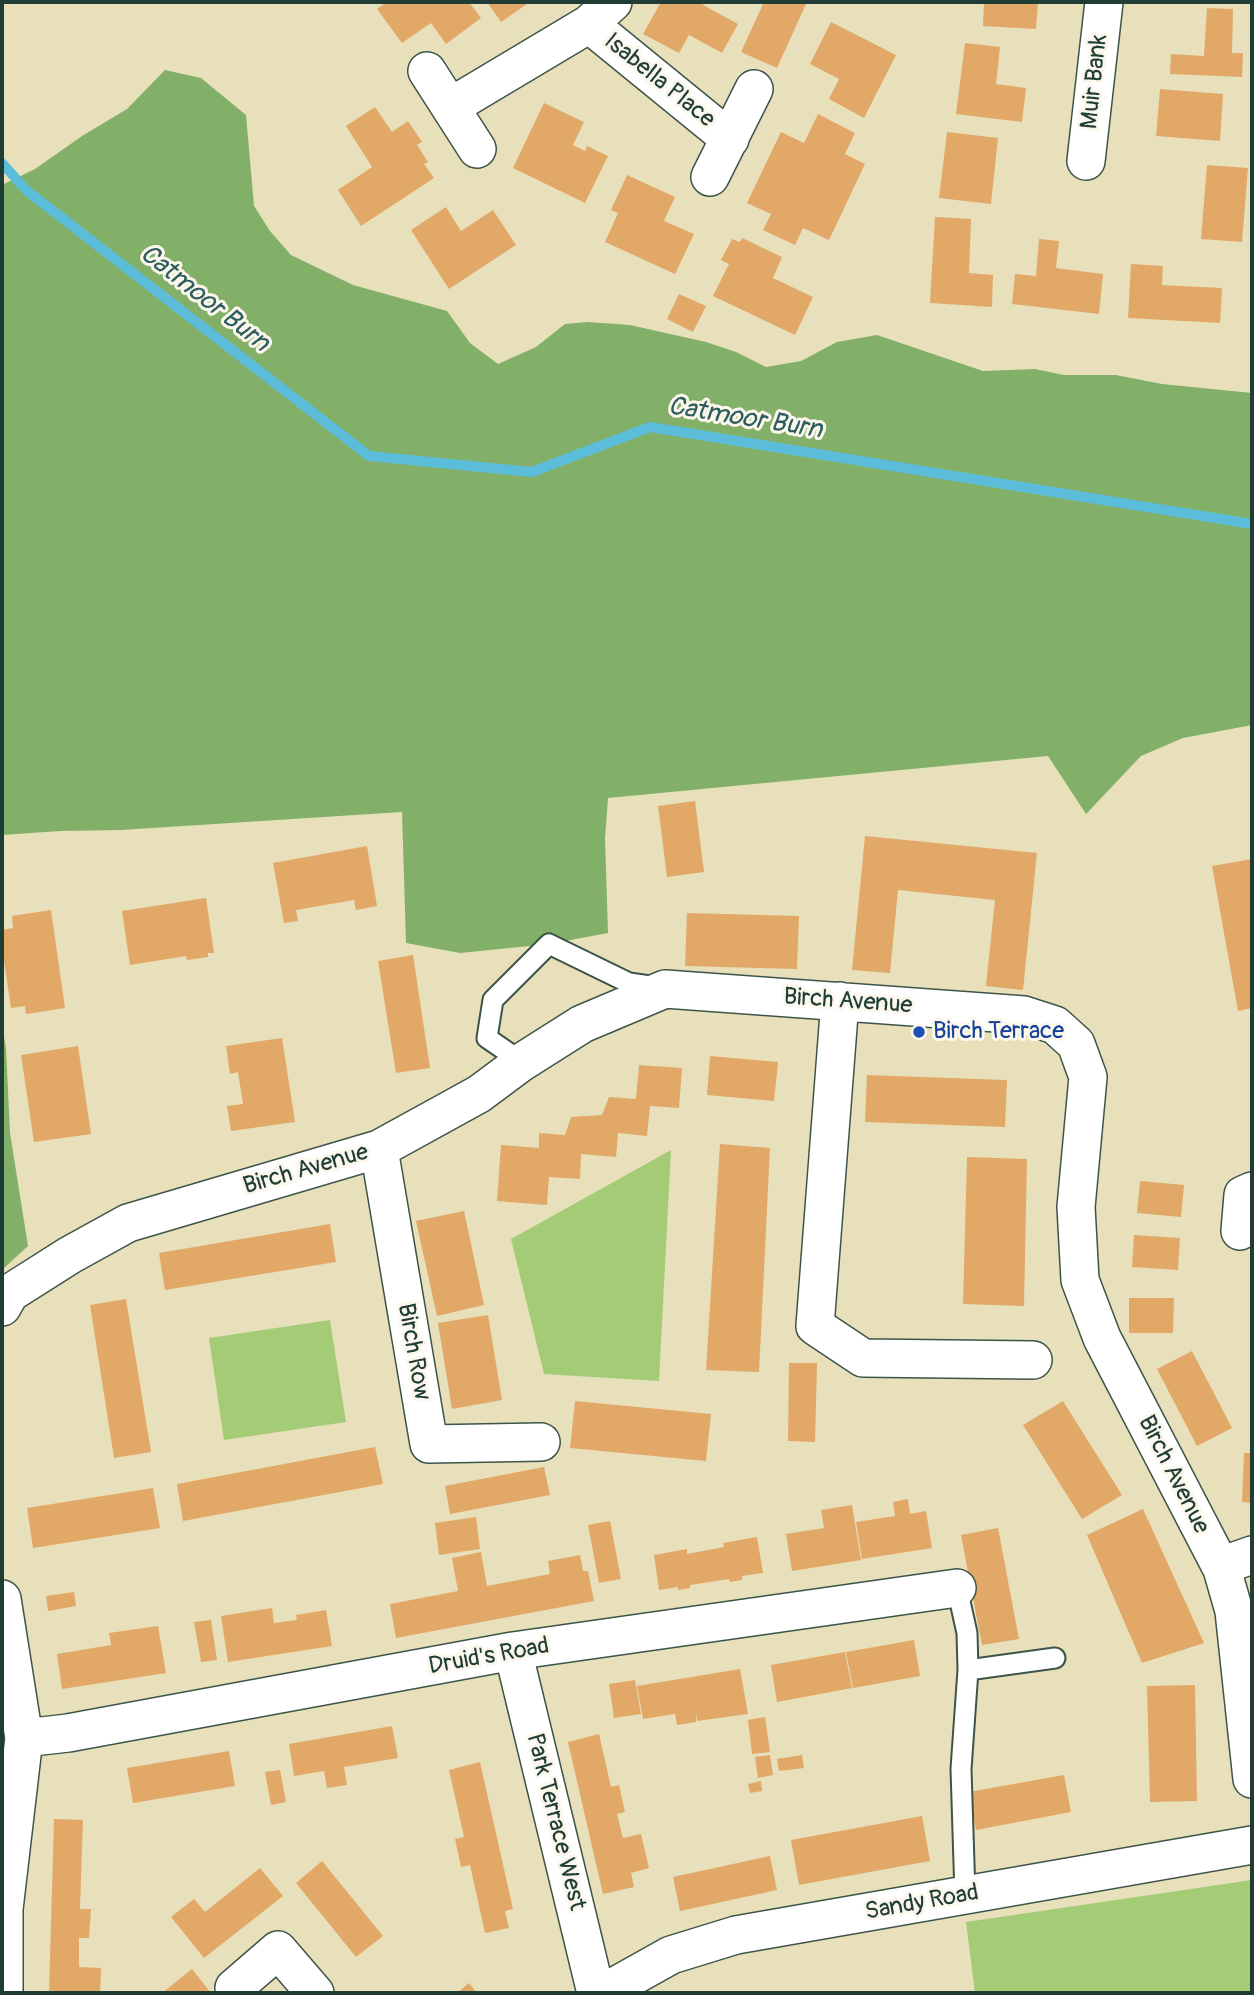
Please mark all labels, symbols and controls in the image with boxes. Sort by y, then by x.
street label: Isabella Place [598,28,720,134]
street label: Muir Bank [1076,33,1114,131]
water label: Catmoor Burn [133,239,275,359]
water label: Catmoor Burn [666,391,824,447]
street label: Birch Avenue [783,983,913,1021]
place label: Birch Terrace [933,1018,1064,1046]
marker: Birch Terrace [911,1024,927,1040]
street label: Birch Avenue [240,1138,372,1202]
street label: Birch Row [390,1301,436,1403]
street label: Birch Avenue [1131,1411,1215,1539]
street label: Druid's Road [426,1632,552,1682]
street label: Park Terrace West [519,1731,591,1913]
street label: Sandy Road [863,1879,981,1927]

